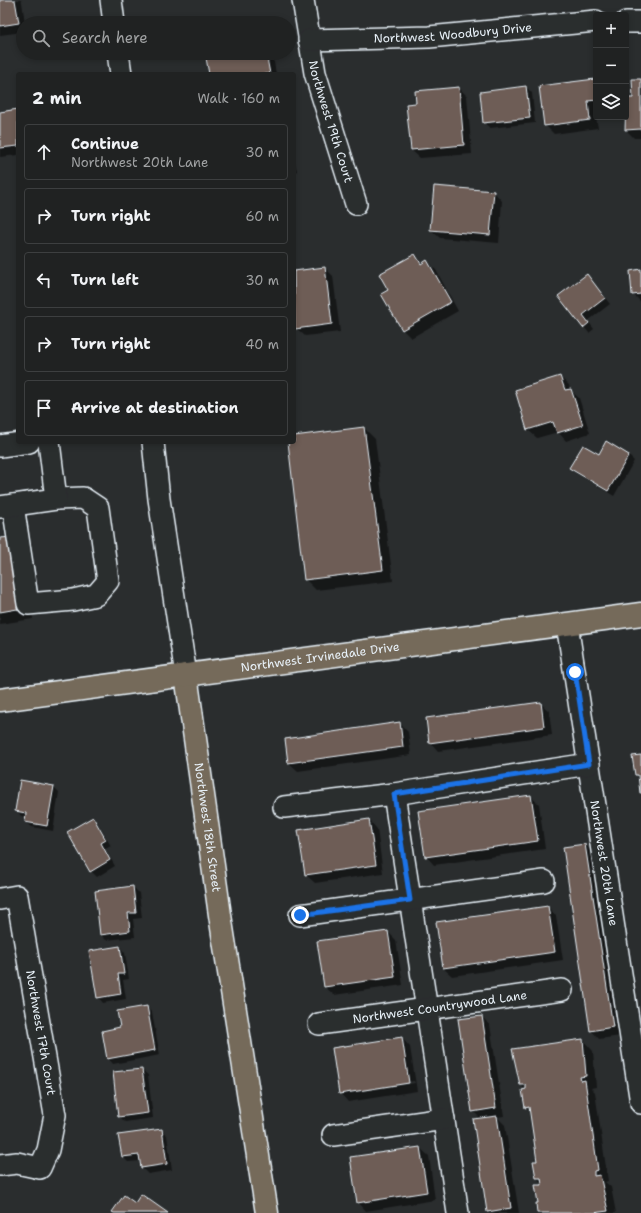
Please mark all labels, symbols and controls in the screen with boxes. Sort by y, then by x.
map controls [593,12,629,120]
button: + [593,12,629,48]
search box [16,16,296,60]
street label: Northwest Woodbury Drive [373,19,533,46]
icon: search [30,27,52,49]
text: Search here [62,28,148,48]
button: − [593,48,629,84]
street label: Northwest 19th Court [305,59,357,185]
button: layers [593,84,629,120]
text: 2 min [32,87,82,109]
text: Walk · 160 m [198,90,280,107]
text: Continue [71,134,139,154]
icon: ahead [33,141,55,163]
text: 30 m [245,144,279,161]
text: Northwest 20th Lane [71,154,208,171]
icon: right [33,205,55,227]
text: Turn right [71,206,151,226]
text: 60 m [246,208,279,225]
icon: left [33,269,55,291]
text: Turn left [71,270,139,290]
text: 30 m [245,272,279,289]
icon: right [33,333,55,355]
text: Turn right [71,334,151,354]
text: 40 m [245,336,279,353]
icon: arrive [33,397,55,419]
text: Arrive at destination [71,398,239,418]
street label: Northwest Irvinedale Drive [240,638,401,676]
route start [566,663,584,681]
street label: Northwest 18th Street [191,762,225,893]
street label: Northwest 20th Lane [586,799,622,927]
route end [291,906,309,924]
street label: Northwest 17th Court [22,969,59,1097]
street label: Northwest Countrywood Lane [352,987,528,1027]

